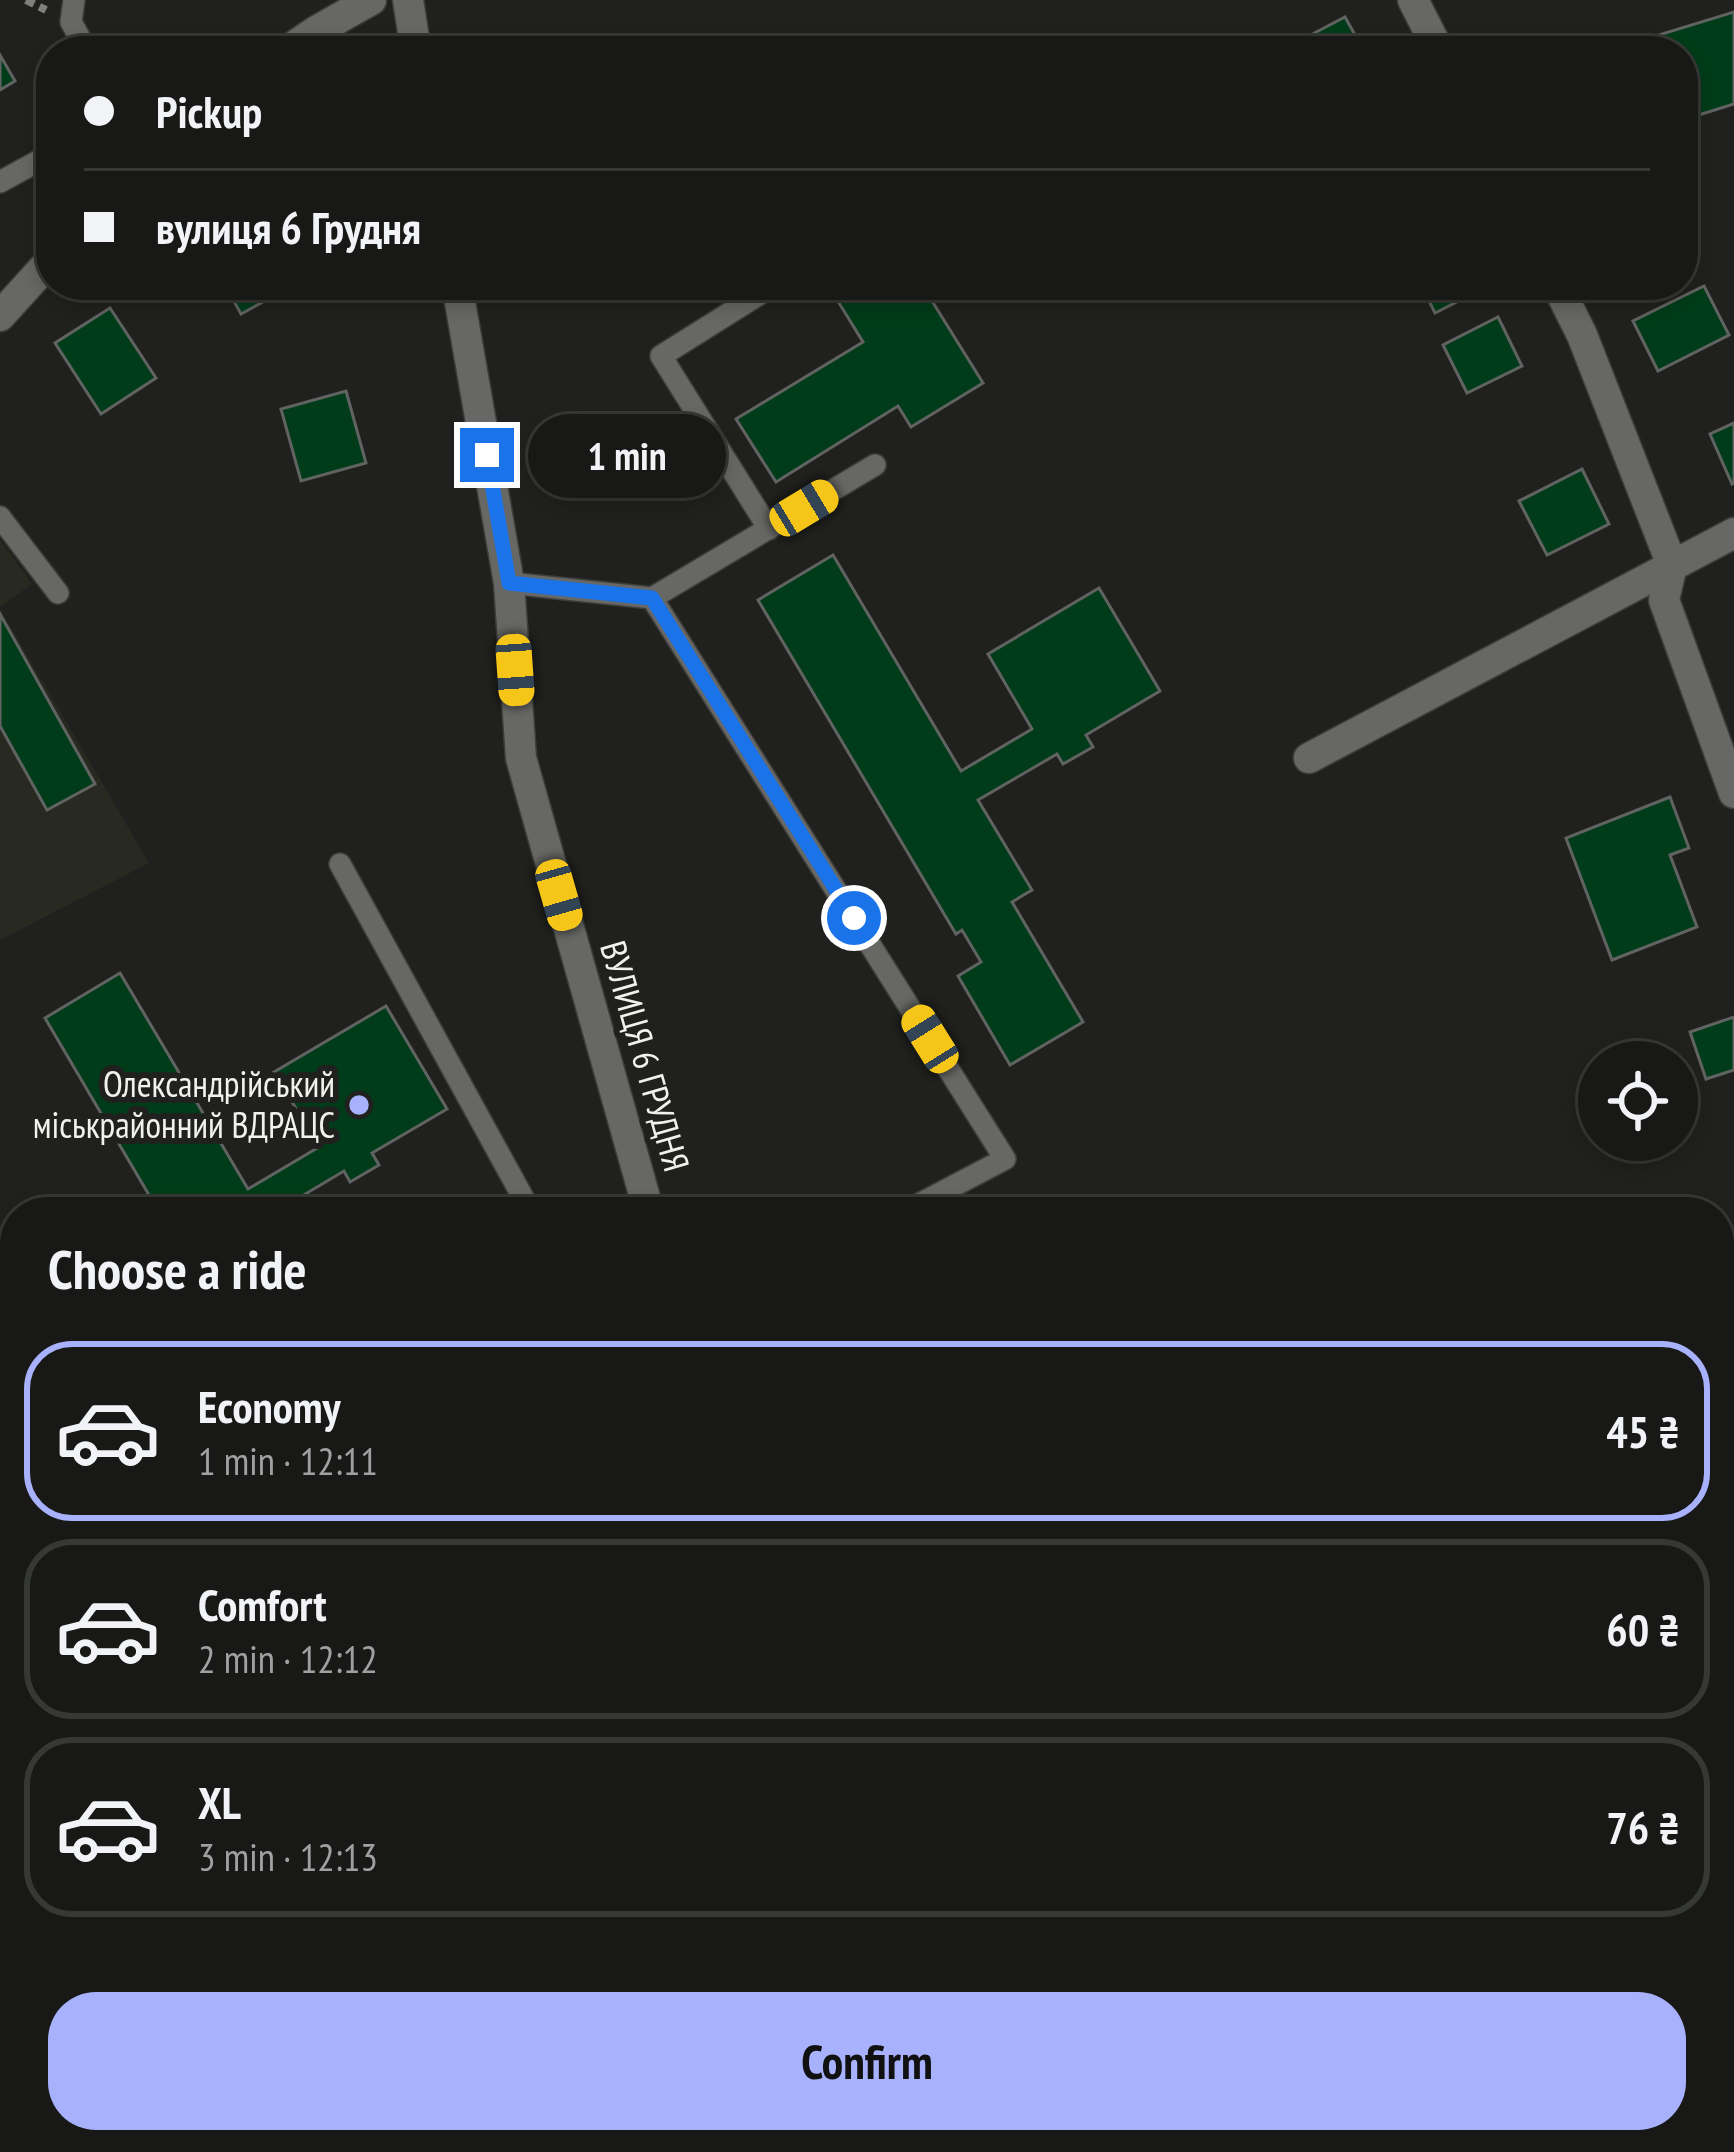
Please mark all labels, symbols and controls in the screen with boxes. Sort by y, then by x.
text: Pickup [156,82,262,140]
text: вулиця 6 Грудня [156,198,421,256]
callout: 1 min [529,413,727,497]
route end [460,428,514,482]
text: 1 min [588,430,666,481]
car [764,474,844,542]
car [495,633,535,707]
car [532,855,586,935]
route start [827,891,881,945]
street label: ВУЛИЦЯ 6 ГРУДНЯ [590,935,701,1176]
car [896,999,964,1079]
map controls [1578,1041,1698,1161]
button: locate [1578,1041,1698,1161]
place label: Олександрійський міськрайонний ВДРАЦС [33,1060,335,1148]
marker: Олександрійський міськрайонний ВДРАЦС [346,1092,372,1118]
text: Choose a ride [48,1234,307,1304]
icon: car [54,1377,162,1485]
text: Economy [198,1377,341,1435]
text: 45 ₴ [1606,1402,1680,1460]
text: 1 min · 12:11 [198,1435,378,1486]
icon: car [54,1575,162,1683]
text: Comfort [198,1575,327,1633]
text: 60 ₴ [1606,1600,1680,1658]
text: 2 min · 12:12 [198,1633,378,1684]
icon: car [54,1773,162,1881]
text: XL [198,1773,241,1831]
text: 76 ₴ [1606,1798,1680,1856]
text: 3 min · 12:13 [198,1831,378,1882]
button: Confirm [48,1992,1686,2130]

